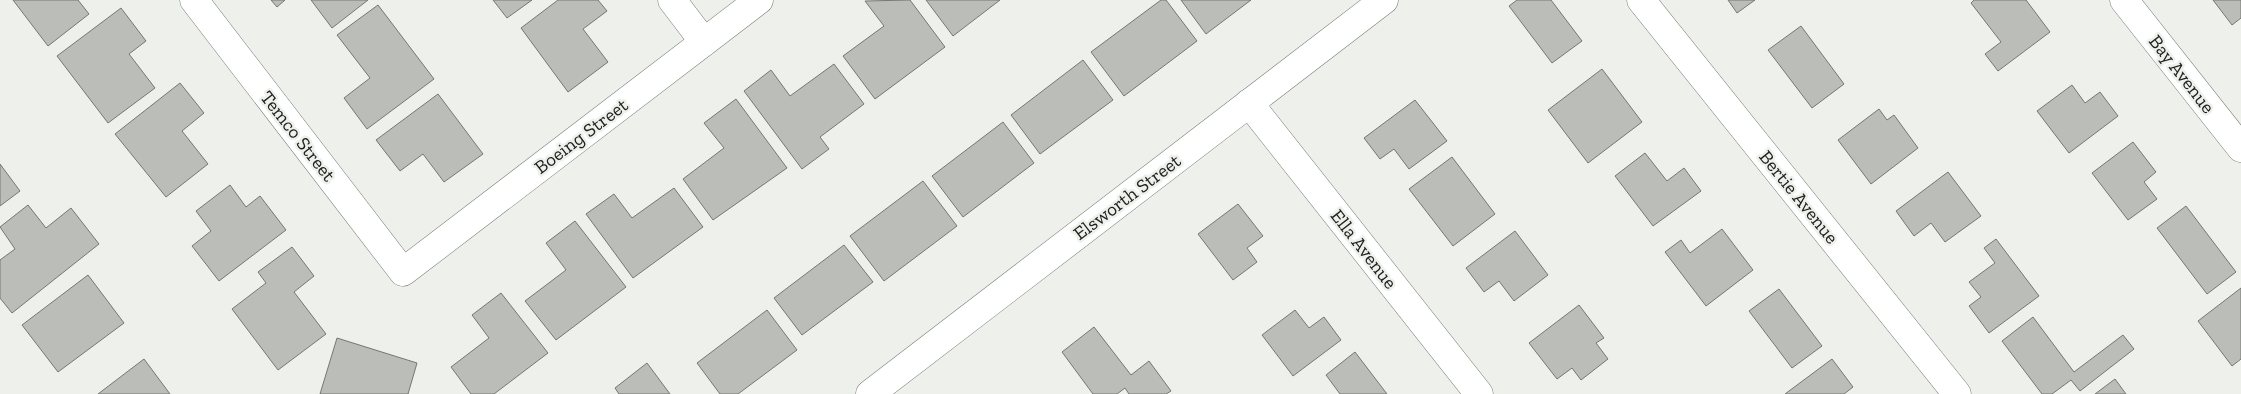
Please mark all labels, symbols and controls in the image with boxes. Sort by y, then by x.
street label: Bay Avenue [2144,30,2220,118]
street label: Temco Street [255,86,341,186]
street label: Boeing Street [530,93,632,179]
street label: Bertie Avenue [1754,146,1844,248]
street label: Elsworth Street [1069,149,1185,245]
street label: Ella Avenue [1326,205,1402,293]

